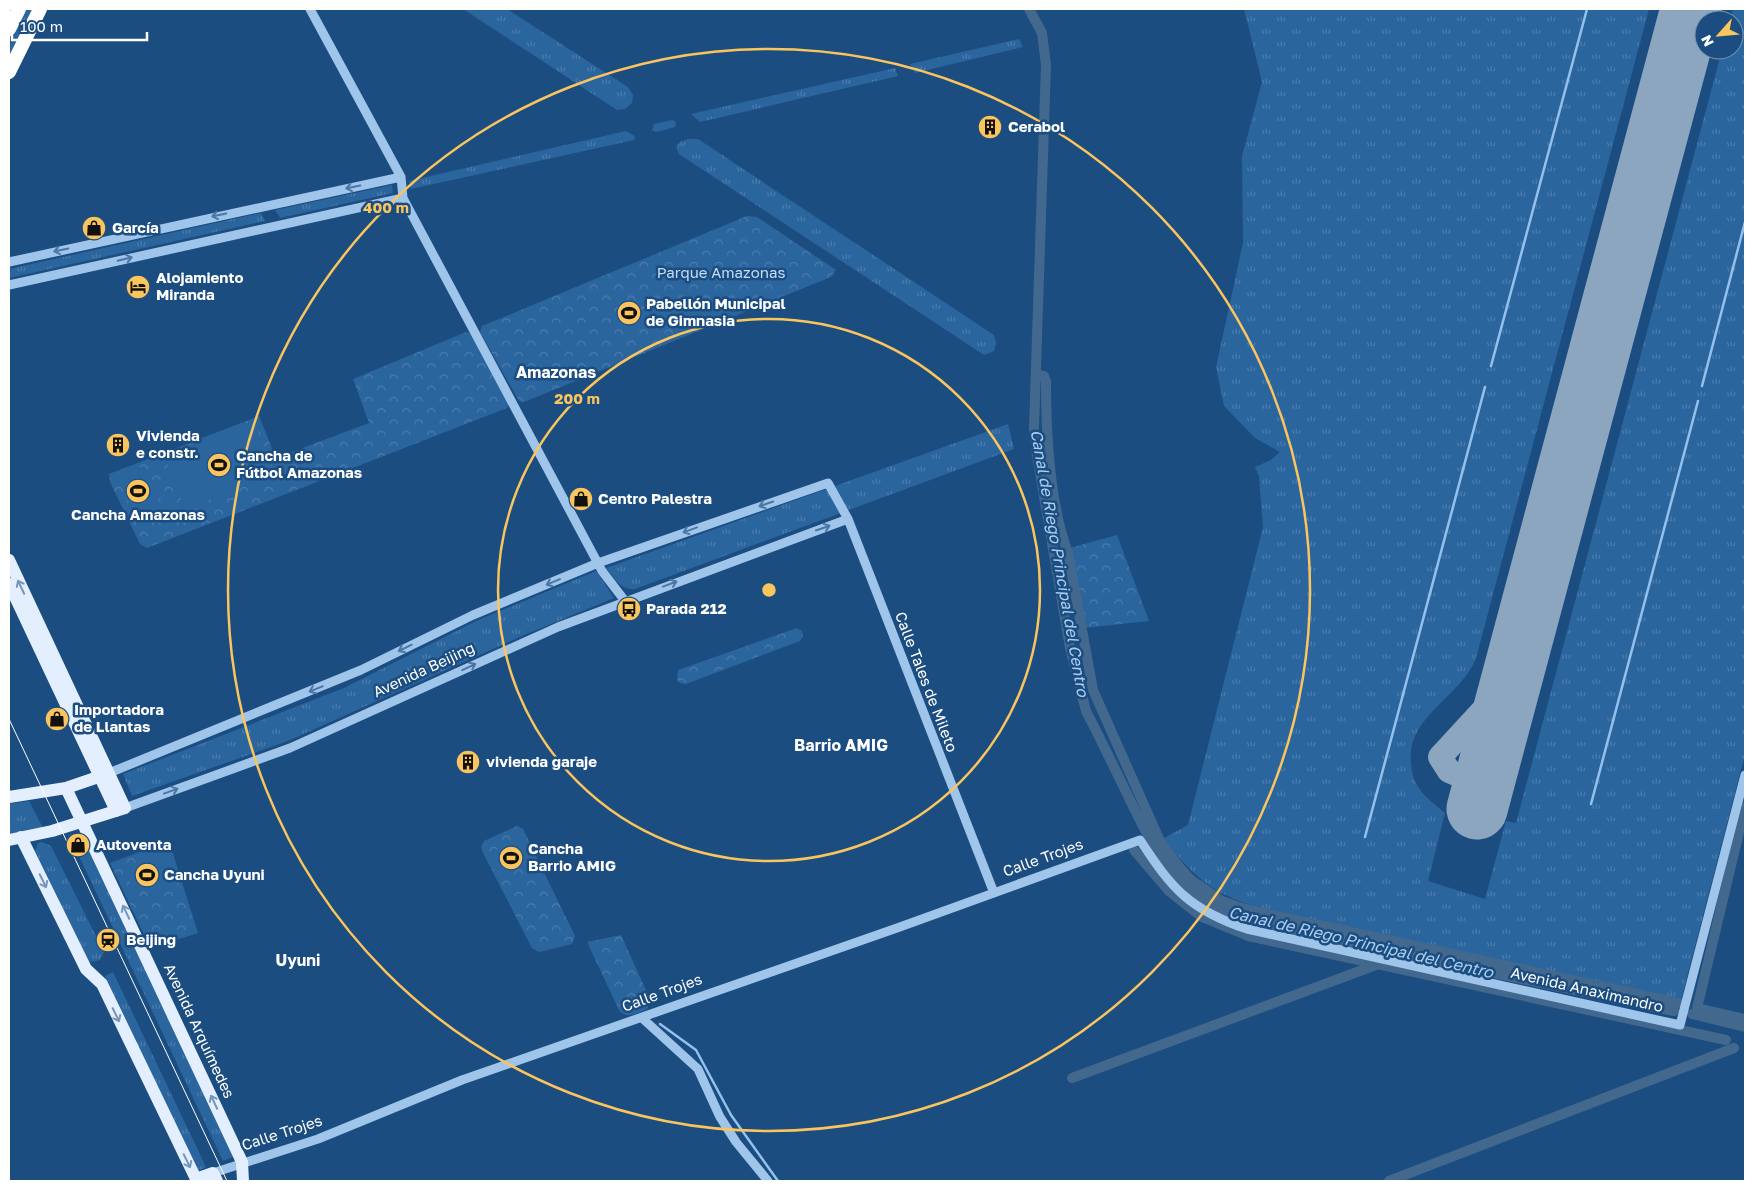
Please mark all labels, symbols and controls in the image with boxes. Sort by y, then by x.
scale bar [12,10,148,42]
north arrow [1694,10,1744,60]
text: 100 m [20,17,63,35]
text: N [1697,33,1717,50]
building icon: Cerabol [977,114,1003,140]
place label: Cerabol [1008,117,1065,135]
one-way arrow [345,183,361,192]
text: 400 m [363,198,409,216]
one-way arrow [212,211,228,220]
shop icon: García [81,215,107,241]
place label: García [112,218,159,236]
one-way arrow [53,246,69,255]
one-way arrow [116,254,132,263]
park label: Parque Amazonas [657,263,785,281]
place label: Alojamiento Miranda [156,268,243,303]
hotel icon: Alojamiento Miranda [125,274,151,300]
place label: Pabellón Municipal de Gimnasia [646,294,786,329]
sports icon: Pabellón Municipal de Gimnasia [616,300,642,326]
district label: Amazonas [516,362,596,382]
text: 200 m [554,389,600,407]
place label: Vivienda e constr. [136,426,200,461]
water label: Canal de Riego Principal del Centro [1027,428,1094,700]
building icon: Vivienda e constr. [105,432,131,458]
place label: Cancha de Fútbol Amazonas [236,446,362,481]
sports icon: Cancha de Fútbol Amazonas [206,452,232,478]
sports icon: Cancha Amazonas [125,478,151,504]
shop icon: Centro Palestra [568,486,594,512]
place label: Centro Palestra [598,489,712,507]
one-way arrow [758,500,774,509]
place label: Cancha Amazonas [71,505,205,523]
one-way arrow [814,522,830,532]
one-way arrow [683,526,699,535]
one-way arrow [546,577,561,587]
one-way arrow [16,579,26,594]
one-way arrow [662,579,677,588]
centre of rings [760,581,778,599]
bus stop icon: Parada 212 [616,596,642,622]
place label: Parada 212 [646,599,727,617]
street label: Calle Tales de Mileto [892,609,962,754]
street label: Avenida Beijing [370,638,477,700]
one-way arrow [398,644,413,654]
one-way arrow [461,662,476,672]
one-way arrow [309,684,324,694]
place label: Importadora de Llantas [74,700,164,735]
shop icon: Importadora de Llantas [44,706,70,732]
district label: Barrio AMIG [794,735,888,755]
building icon: vivienda garaje [455,749,481,775]
place label: vivienda garaje [486,752,597,770]
one-way arrow [163,786,178,795]
shop icon: Autoventa [65,832,91,858]
street label: Calle Trojes [1000,834,1085,880]
place label: Autoventa [96,835,172,853]
place label: Cancha Barrio AMIG [528,839,616,874]
sports icon: Cancha Barrio AMIG [498,845,524,871]
sports icon: Cancha Uyuni [134,862,160,888]
place label: Cancha Uyuni [164,865,265,883]
one-way arrow [39,873,48,888]
water label: Canal de Riego Principal del Centro [1227,902,1497,983]
one-way arrow [121,905,131,920]
station icon: Beijing [95,927,121,953]
place label: Beijing [126,930,176,948]
district label: Uyuni [276,950,320,970]
street label: Avenida Arquímedes [161,960,239,1101]
street label: Avenida Anaximandro [1509,963,1665,1015]
street label: Calle Trojes [619,969,704,1015]
one-way arrow [112,1007,122,1022]
one-way arrow [208,1095,218,1110]
street label: Calle Trojes [239,1111,324,1154]
one-way arrow [183,1153,193,1168]

